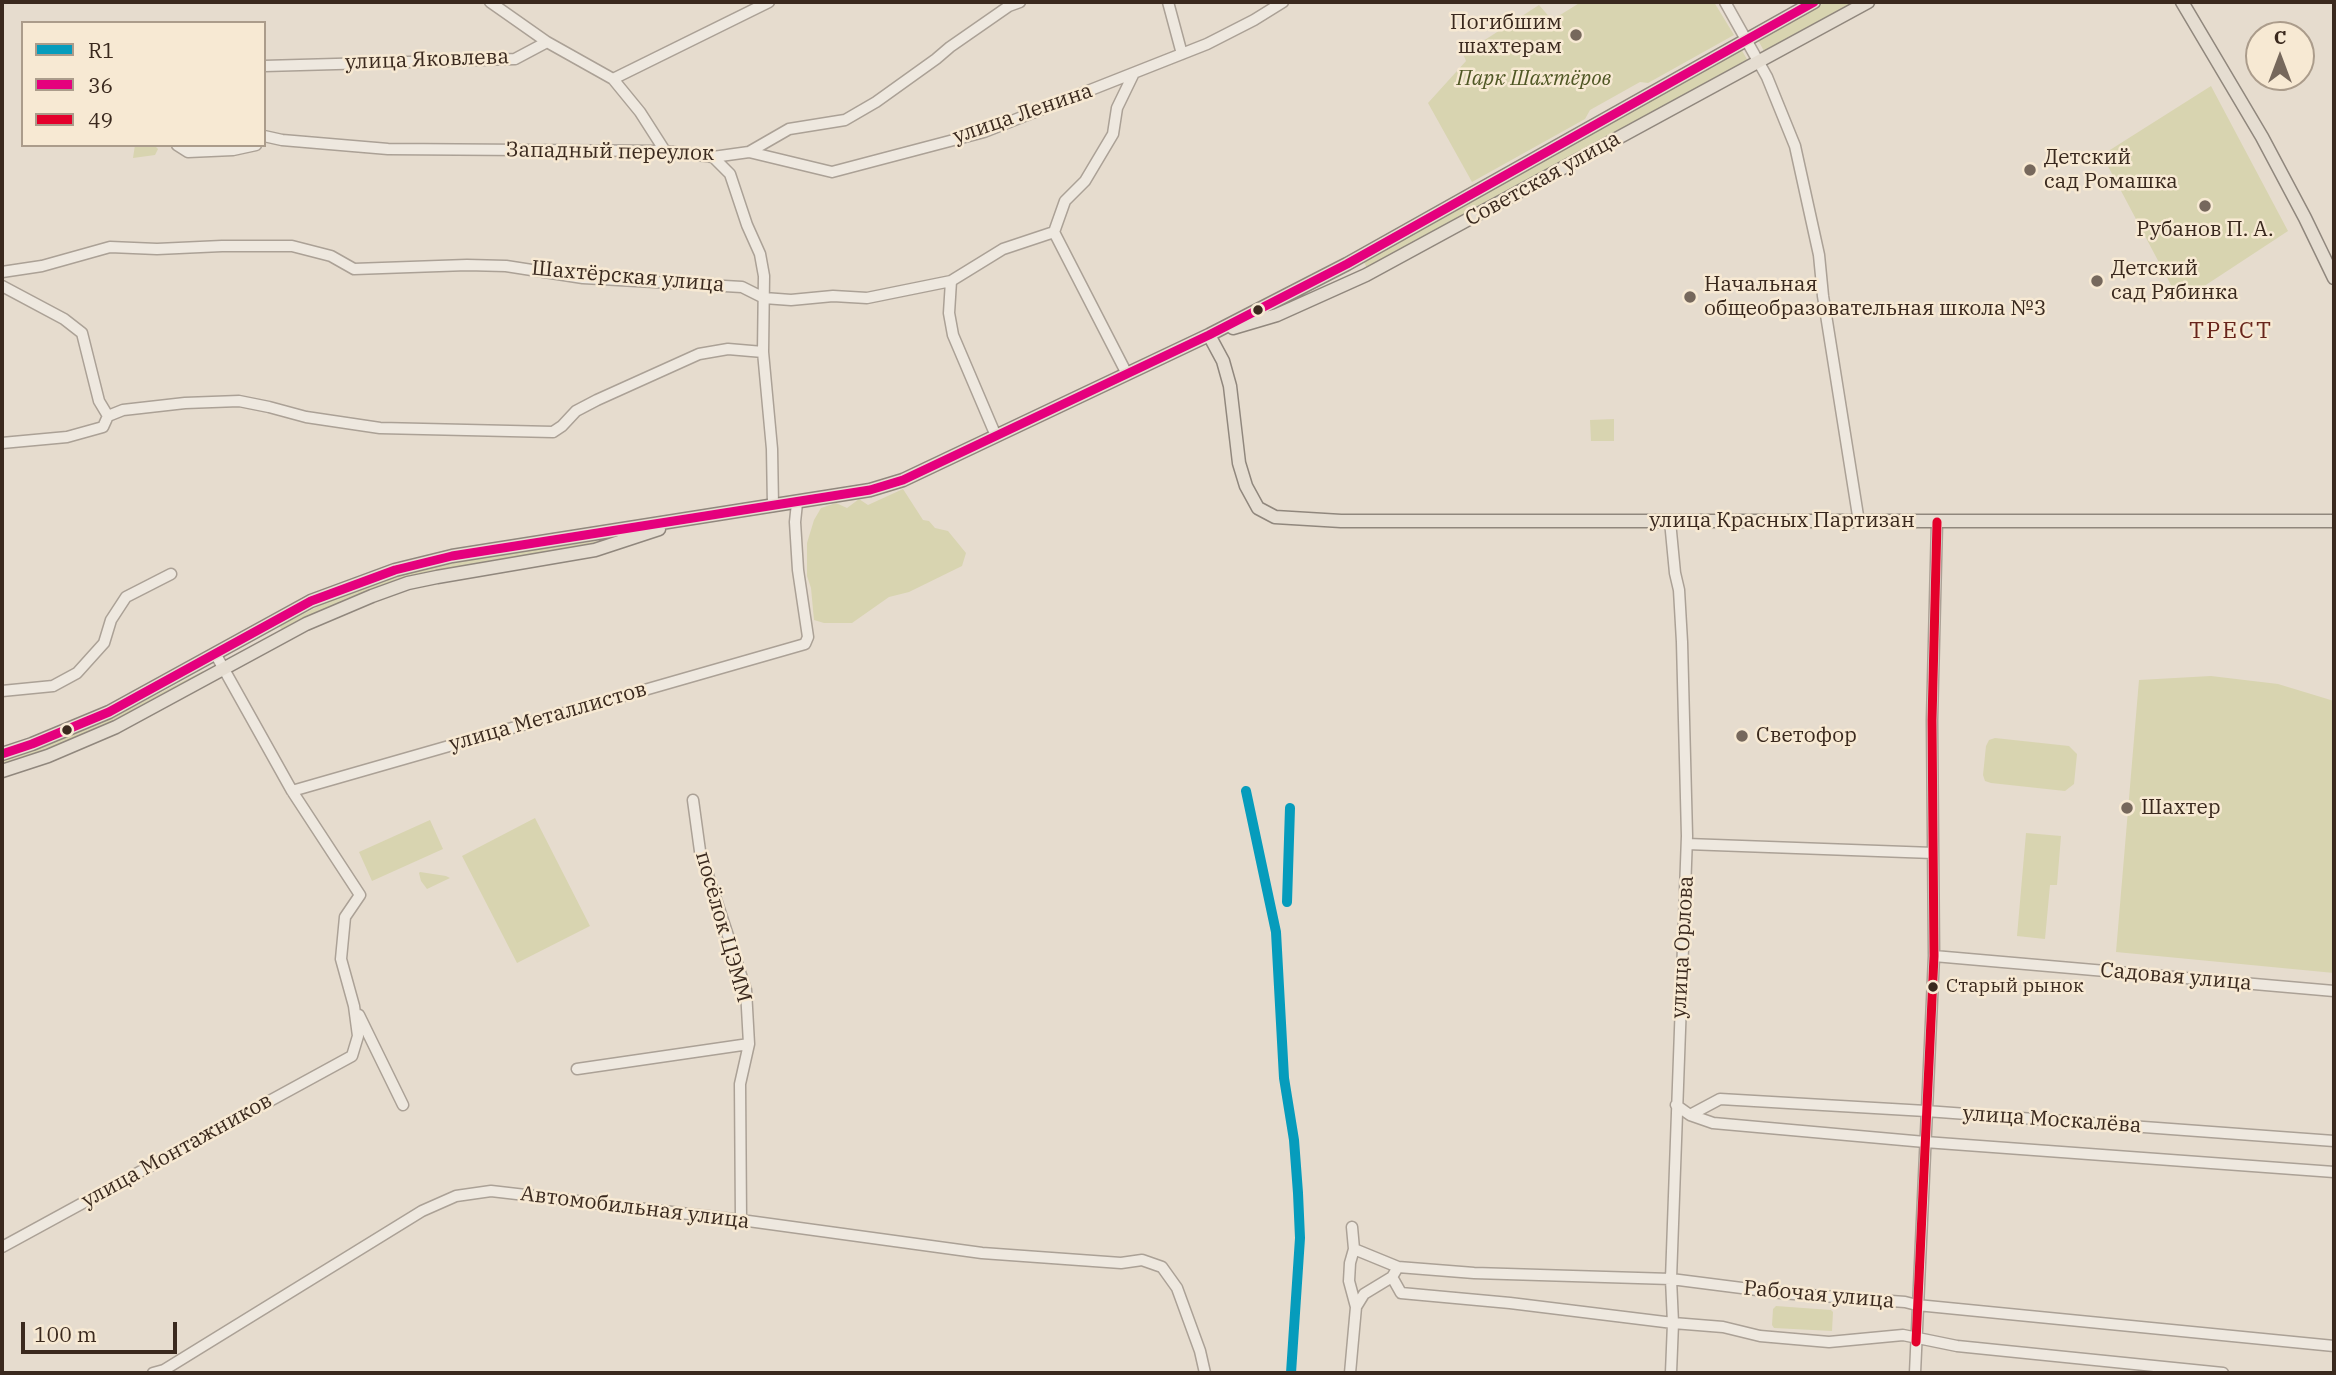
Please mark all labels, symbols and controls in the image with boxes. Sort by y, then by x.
place label: Погибшим шахтерам [1450,10,1562,60]
legend [21,21,266,147]
north arrow [2245,21,2315,91]
text: С [2274,25,2286,49]
marker: Погибшим шахтерам [1568,27,1584,43]
text: R1 [88,36,115,64]
street label: улица Яковлева [345,45,509,75]
park label: Парк Шахтёров [1456,66,1612,92]
text: 36 [88,71,113,99]
street label: улица Ленина [950,78,1096,150]
text: 49 [88,106,113,134]
street label: Советская улица [1461,126,1625,232]
street label: Западный переулок [506,138,714,166]
place label: Детский сад Ромашка [2044,145,2178,195]
marker: Детский сад Ромашка [2022,162,2038,178]
marker: Рубанов П. А. [2197,198,2213,214]
place label: Рубанов П. А. [2136,217,2274,243]
street label: Шахтёрская улица [531,256,725,298]
place label: Детский сад Рябинка [2111,256,2238,306]
place label: Начальная общеобразовательная школа №3 [1704,272,2046,322]
marker: Детский сад Рябинка [2089,273,2105,289]
marker: Начальная общеобразовательная школа №3 [1682,289,1698,305]
unlabelled marker [1251,303,1265,317]
district label: ТРЕСТ [2190,317,2272,345]
street label: улица Красных Партизан [1649,508,1915,534]
street label: улица Металлистов [446,677,650,757]
unlabelled marker [60,723,74,737]
place label: Светофор [1756,723,1857,749]
marker: Светофор [1734,728,1750,744]
place label: Шахтер [2141,795,2221,821]
marker: Шахтер [2119,800,2135,816]
street label: посёлок ЦЭММ [689,849,757,1005]
street label: улица Орлова [1667,875,1699,1019]
street label: Садовая улица [2099,958,2253,996]
place label: Старый рынок [1946,976,2084,998]
marker: Старый рынок [1926,980,1940,994]
street label: улица Монтажников [77,1088,277,1214]
street label: улица Москалёва [1962,1101,2142,1139]
street label: Автомобильная улица [519,1181,751,1235]
street label: Рабочая улица [1743,1276,1895,1314]
scale bar [24,1308,180,1352]
text: 100 m [34,1320,97,1348]

